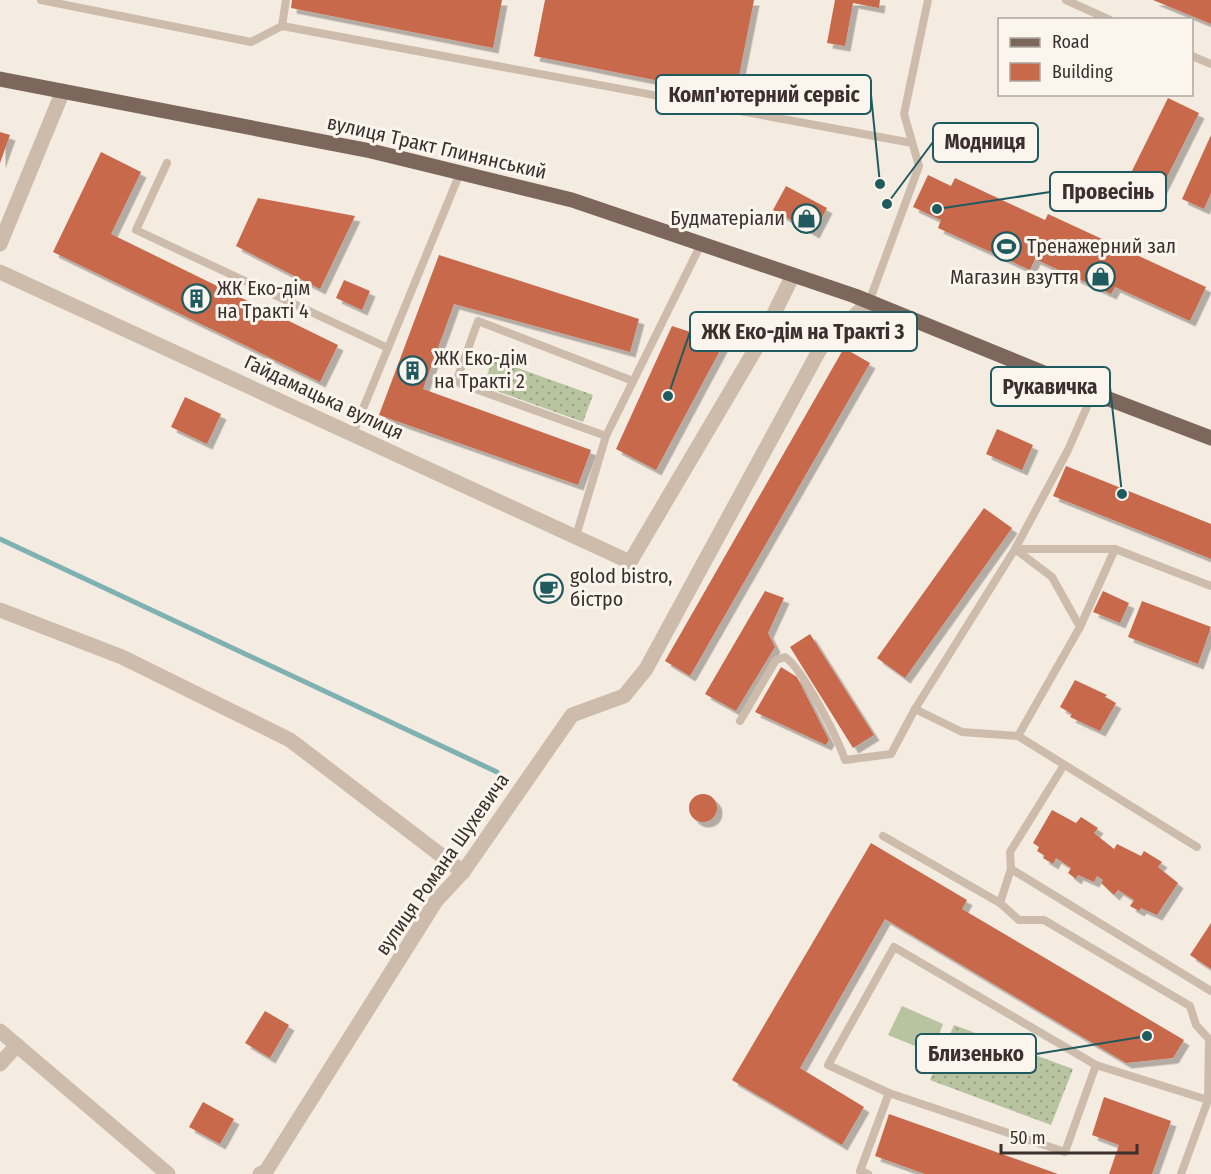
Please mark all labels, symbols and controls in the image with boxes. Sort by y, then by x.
legend [998,18,1193,96]
text: Road [1052,31,1089,53]
text: Building [1052,61,1113,83]
callout: Комп'ютерний сервіс [656,75,871,114]
text: Комп'ютерний сервіс [668,82,860,108]
street label: вулиця Тракт Глинянський [325,110,549,184]
callout: Модниця [933,123,1038,162]
text: Модниця [944,129,1026,155]
callout: Провесінь [1050,172,1166,211]
text: Провесінь [1062,179,1154,205]
shop icon: Будматеріали [790,202,822,234]
place label: Будматеріали [670,206,785,230]
sports icon: Тренажерний зал [990,230,1022,262]
place label: Тренажерний зал [1027,234,1176,258]
shop icon: Магазин взуття [1084,261,1116,293]
place label: Магазин взуття [950,265,1079,289]
place label: ЖК Еко-дім на Тракті 4 [217,276,310,323]
building icon: ЖК Еко-дім на Тракті 4 [180,283,212,315]
callout: ЖК Еко-дім на Тракті 3 [690,312,917,351]
text: ЖК Еко-дім на Тракті 3 [701,319,905,345]
place label: ЖК Еко-дім на Тракті 2 [434,346,527,393]
street label: Гайдамацька вулиця [241,350,407,444]
building icon: ЖК Еко-дім на Тракті 2 [397,354,429,386]
callout: Рукавичка [991,367,1110,406]
text: Рукавичка [1002,374,1098,400]
place label: golod bistro, бістро [570,564,672,611]
cafe icon: golod bistro, бістро [533,572,565,604]
street label: вулиця Романа Шухевича [370,768,514,960]
callout: Близенько [916,1034,1036,1073]
text: Близенько [928,1041,1024,1067]
scale bar [1001,1117,1138,1155]
text: 50 m [1010,1127,1046,1149]

